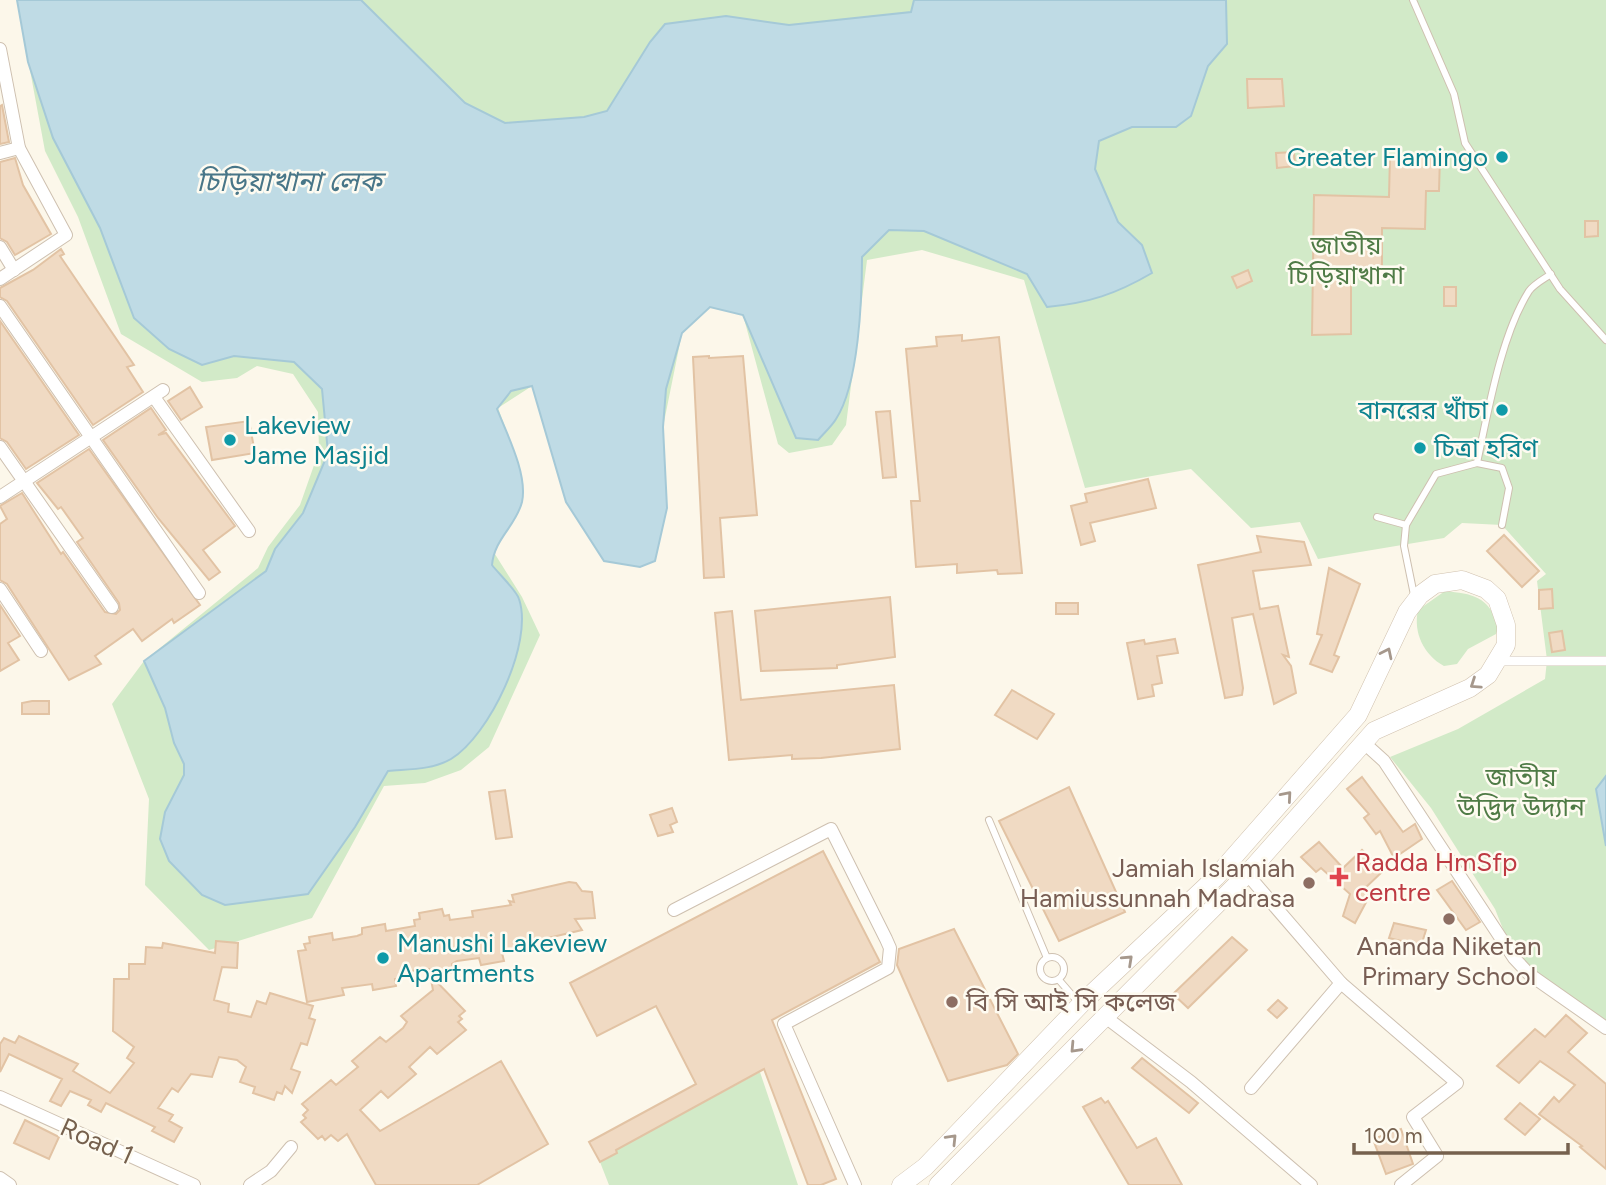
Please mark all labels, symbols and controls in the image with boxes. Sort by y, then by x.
place label: Greater Flamingo [1287,141,1488,173]
marker: Greater Flamingo [1494,149,1510,165]
water label: চিড়িয়াখানা লেক [196,164,387,198]
park label: জাতীয় চিড়িয়াখানা [1287,229,1405,291]
place label: বানরের খাঁচা [1357,394,1489,426]
marker: বানরের খাঁচা [1494,402,1510,418]
place label: Lakeview Jame Masjid [244,409,389,471]
marker: Lakeview Jame Masjid [222,432,238,448]
place label: চিত্রা হরিণ [1433,432,1539,464]
marker: চিত্রা হরিণ [1412,440,1428,456]
one-way arrow [1379,648,1393,660]
one-way arrow [1470,676,1483,688]
park label: জাতীয় উদ্ভিদ উদ্যান [1456,761,1585,823]
one-way arrow [1279,792,1291,805]
place label: Radda HmSfp centre [1355,846,1517,908]
place label: Jamiah Islamiah Hamiussunnah Madrasa [1020,852,1295,914]
marker: Radda HmSfp centre [1329,867,1349,887]
marker: Jamiah Islamiah Hamiussunnah Madrasa [1301,875,1317,891]
marker: Ananda Niketan Primary School [1441,911,1457,927]
place label: Manushi Lakeview Apartments [397,927,608,989]
place label: Ananda Niketan Primary School [1356,930,1542,992]
marker: Manushi Lakeview Apartments [375,950,391,966]
one-way arrow [1120,955,1133,968]
place label: বি সি আই সি কলেজ [965,986,1177,1018]
marker: বি সি আই সি কলেজ [944,994,960,1010]
one-way arrow [1071,1040,1083,1053]
street label: Road 1 [55,1111,139,1171]
scale bar [1354,1112,1568,1156]
text: 100 m [1364,1123,1423,1148]
one-way arrow [943,1134,956,1147]

